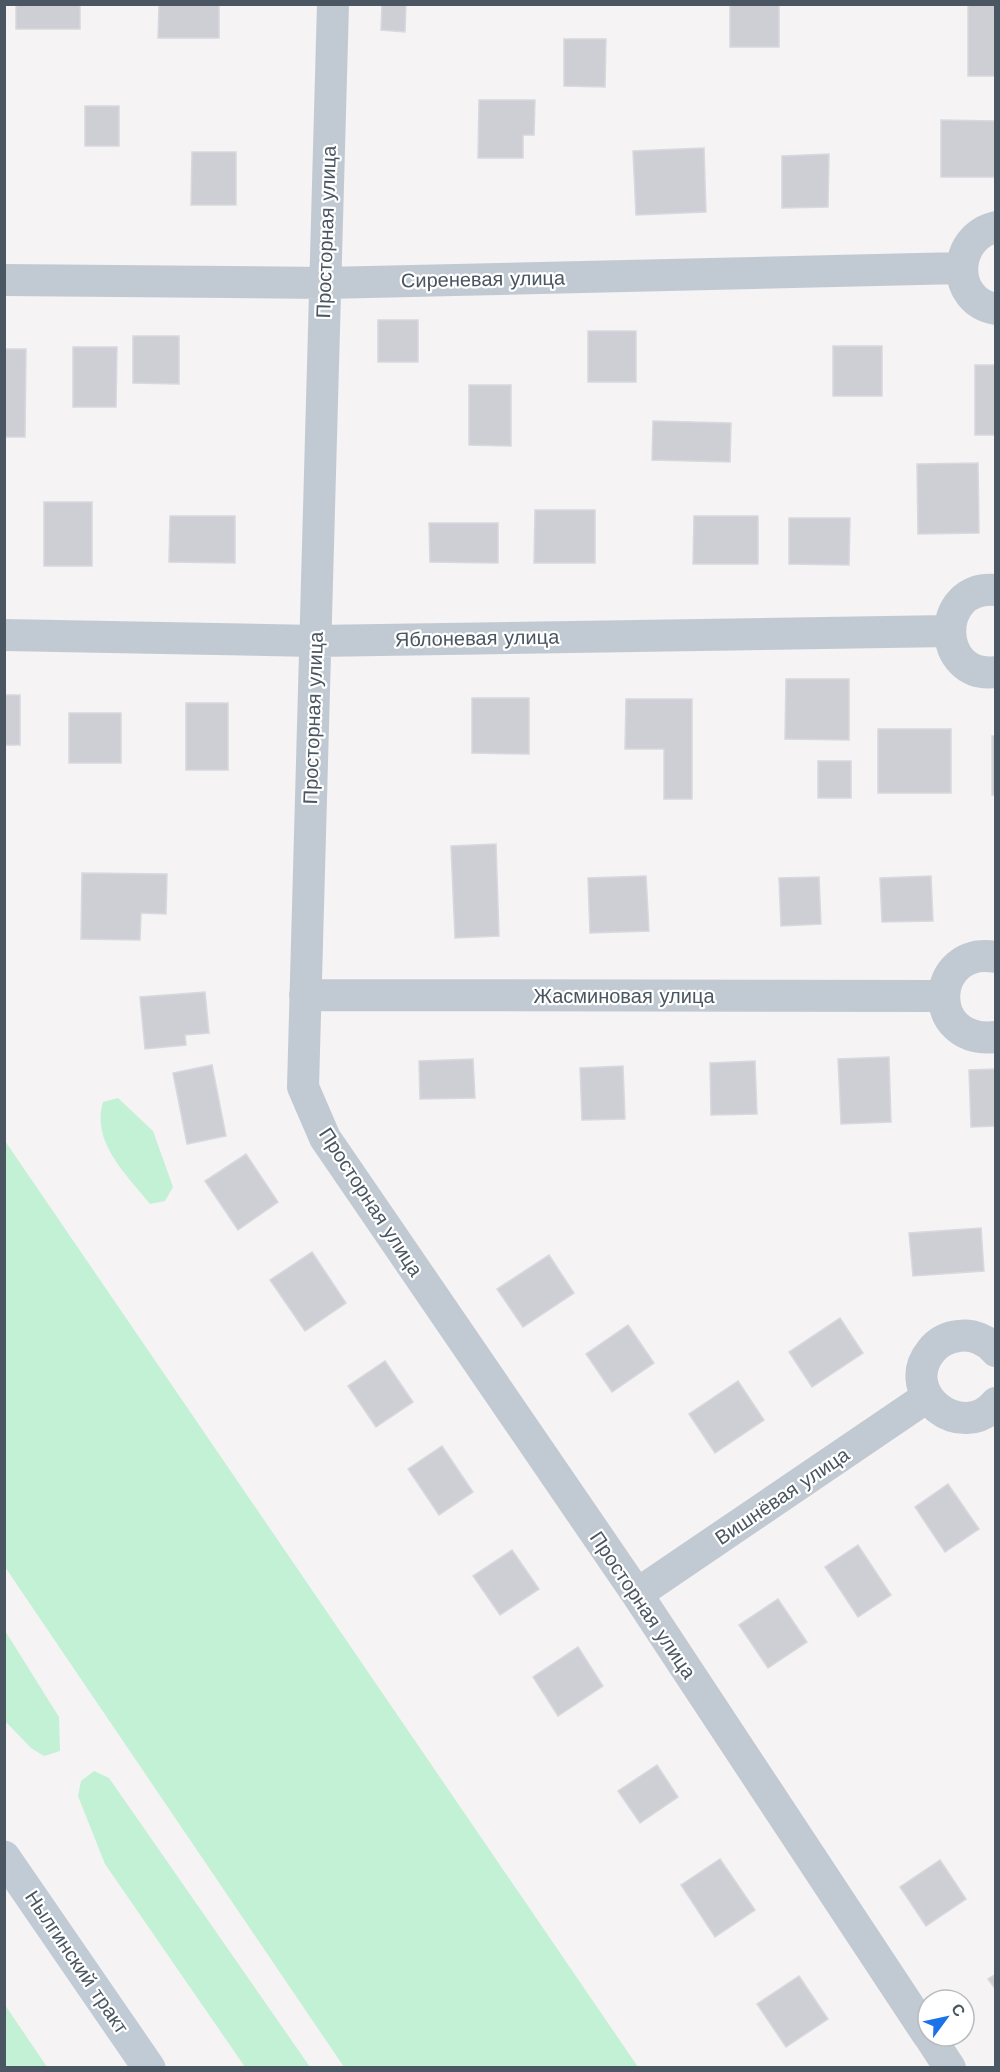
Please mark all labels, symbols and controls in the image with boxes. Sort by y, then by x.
street label: Просторная улица [311,144,341,319]
street label: Сиреневая улица [401,266,566,292]
street label: Яблоневая улица [395,625,560,651]
street label: Просторная улица [298,630,328,805]
street label: Жасминовая улица [533,984,715,1008]
street label: Просторная улица [314,1123,429,1282]
street label: Вишнёвая улица [710,1442,854,1550]
street label: Просторная улица [585,1527,702,1684]
street label: Нылгинский тракт [20,1886,134,2038]
north arrow [916,1988,976,2048]
text: С [947,2000,970,2020]

